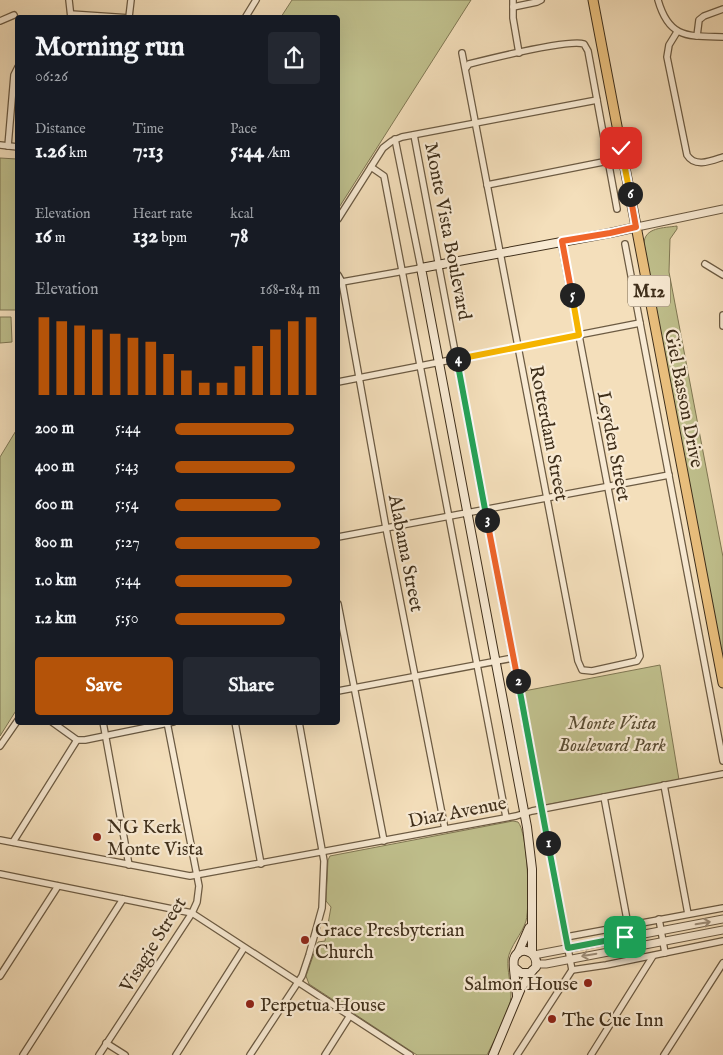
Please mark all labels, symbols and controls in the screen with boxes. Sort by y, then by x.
text: Morning run [35,30,185,65]
button: share [268,32,320,84]
text: 06:26 [35,67,68,87]
text: Distance [35,120,86,138]
text: Time [133,120,164,138]
text: Pace [230,120,257,138]
pin [600,127,642,169]
icon: check [607,134,635,162]
text: 1.26 [35,138,66,165]
text: 7:13 [133,138,164,165]
text: 5:44 [230,138,264,165]
street label: Monte Vista Boulevard [418,141,476,323]
text: km [66,144,87,162]
text: /km [264,144,290,162]
pin: 6 [618,182,642,206]
text: 6 [628,185,633,203]
text: Elevation [35,205,91,223]
text: Heart rate [133,205,192,223]
text: kcal [230,205,254,223]
text: 16 [35,223,52,250]
text: 132 [133,223,158,250]
text: 78 [230,223,248,250]
text: m [52,229,66,247]
text: bpm [158,229,187,247]
road number: M12 [628,276,670,306]
text: Elevation [35,280,98,300]
text: 168–184 m [260,280,320,300]
pin: 5 [560,282,584,308]
text: 5 [570,286,575,304]
street label: Giel Basson Drive [658,327,708,470]
pin: 4 [446,346,470,372]
text: 4 [455,350,462,368]
street label: Rotterdam Street [523,363,573,504]
street label: Leyden Street [591,389,636,504]
text: 200 m [35,419,74,439]
text: 5:44 [115,419,141,439]
text: 400 m [35,457,74,477]
text: 5:43 [115,457,139,477]
street label: Alabama Street [382,492,428,614]
text: 600 m [35,495,73,515]
text: 5:54 [115,495,139,515]
pin: 3 [474,508,500,532]
text: 3 [485,511,490,529]
text: 800 m [35,533,73,553]
text: 5:27 [115,533,140,553]
text: 1.0 km [35,571,77,591]
text: 5:44 [115,571,141,591]
text: 1.2 km [35,609,76,629]
text: 5:50 [115,609,139,629]
button: Save [35,657,173,715]
button: Share [183,657,320,715]
pin: 2 [506,668,530,694]
text: 2 [515,672,522,690]
park label: Monte Vista Boulevard Park [558,712,666,758]
street label: Diaz Avenue [406,792,509,834]
place label: NG Kerk Monte Vista [107,816,204,862]
pin: 1 [536,830,560,856]
marker: NG Kerk Monte Vista [91,831,103,843]
text: 1 [546,834,551,852]
street label: Visagie Street [114,893,193,998]
pin [604,916,646,958]
one-way arrow [694,918,710,927]
place label: Grace Presbyterian Church [315,919,465,965]
icon: arrive [611,923,639,951]
marker: Grace Presbyterian Church [299,934,311,946]
one-way arrow [581,951,597,961]
place label: Salmon House [464,973,578,997]
marker: Salmon House [582,977,594,989]
place label: Perpetua House [260,994,386,1018]
marker: Perpetua House [244,998,256,1010]
place label: The Cue Inn [562,1009,664,1033]
marker: The Cue Inn [546,1013,558,1025]

